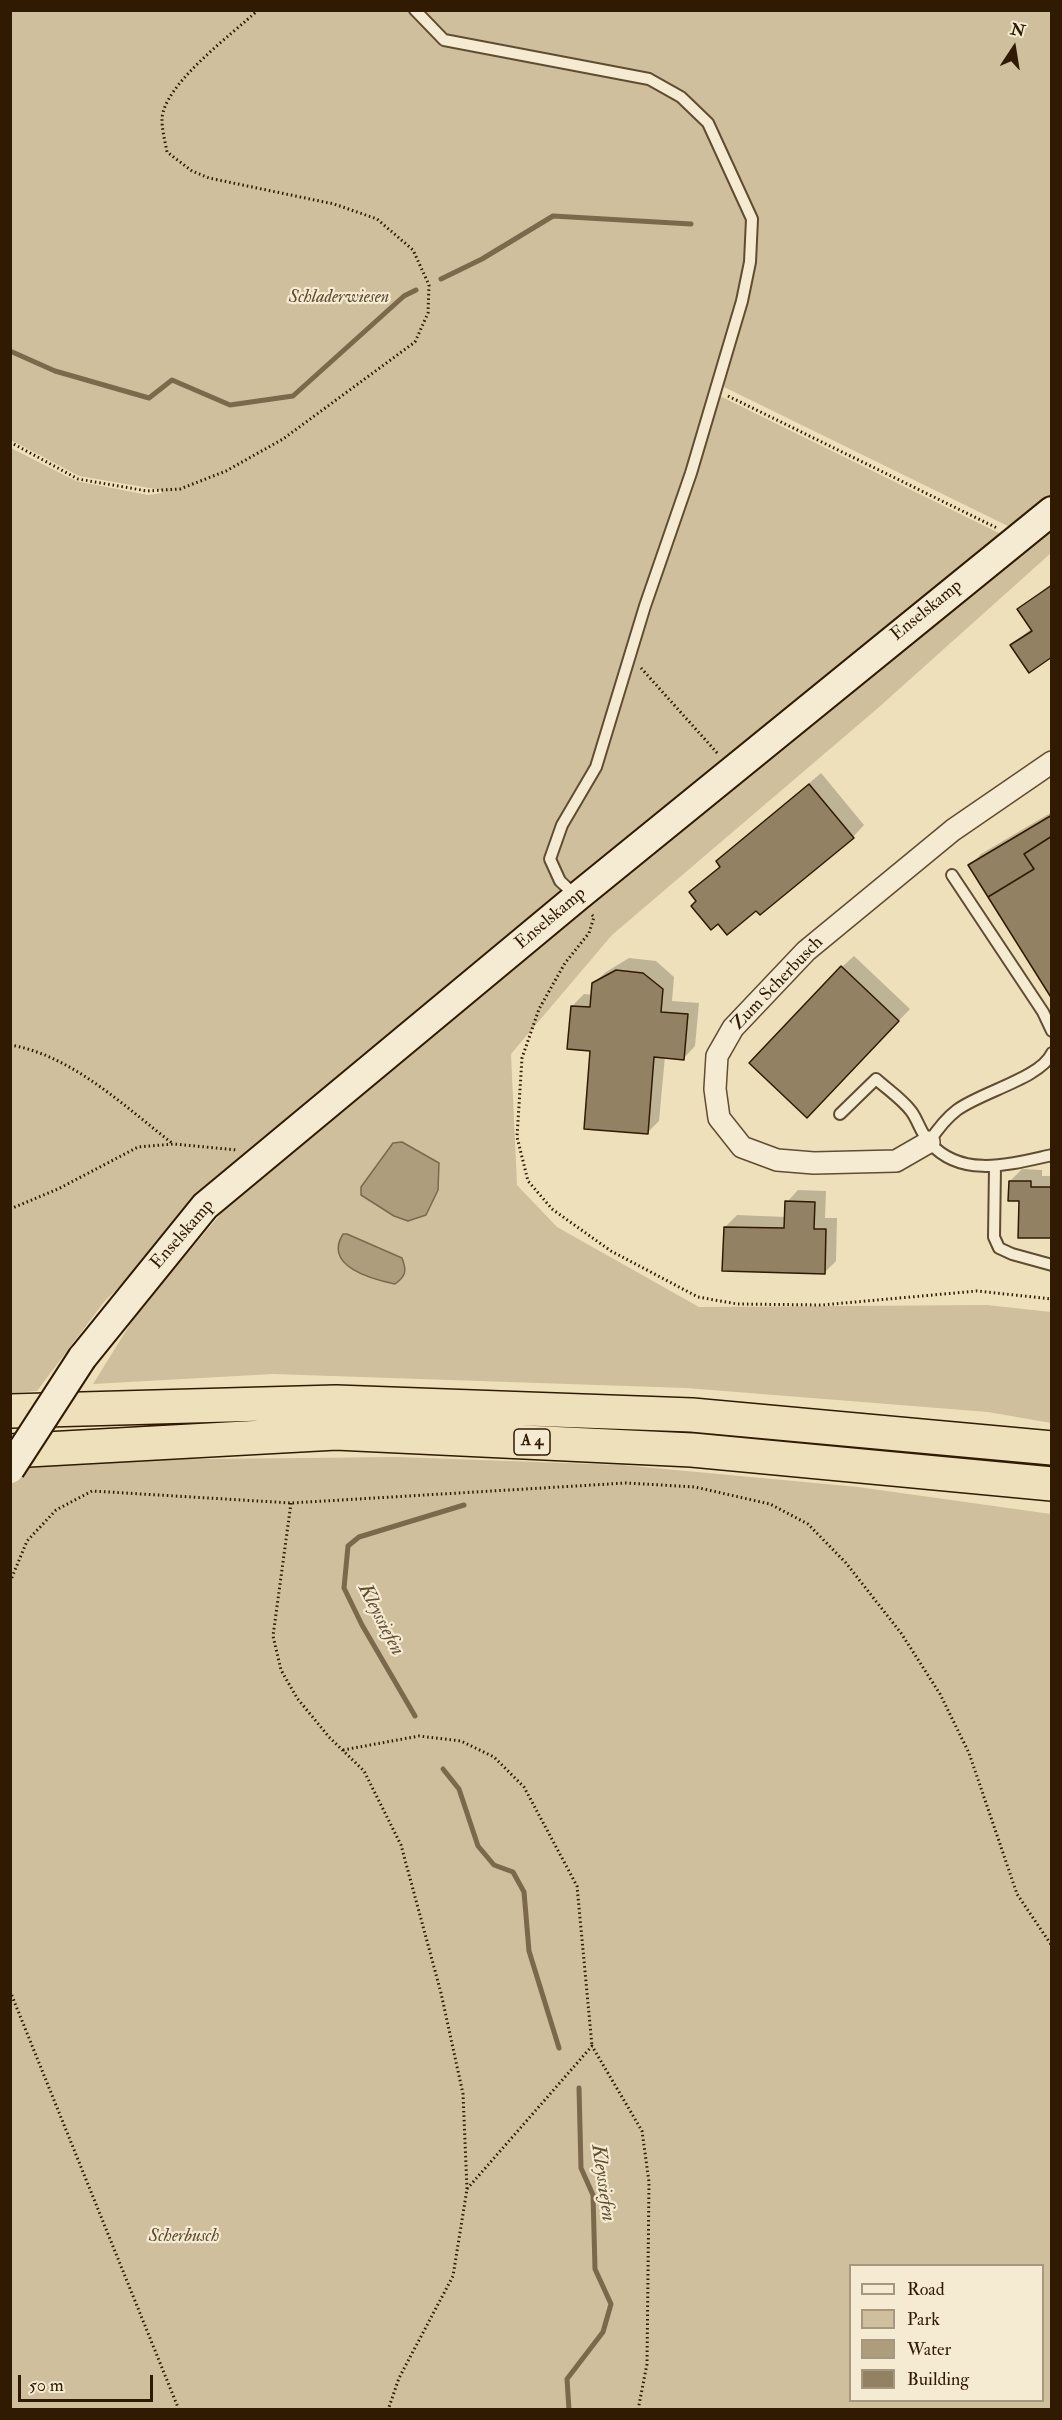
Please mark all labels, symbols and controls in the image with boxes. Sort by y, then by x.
north arrow [984,18,1044,78]
text: N [1009,19,1027,42]
park label: Schladerwiesen [289,287,389,309]
street label: Enselskamp [887,576,967,646]
street label: Enselskamp [511,883,591,955]
street label: Zum Scherbusch [728,932,828,1036]
street label: Enselskamp [147,1196,219,1274]
road number: A 4 [514,1429,550,1455]
water label: Kleyssiefen [352,1580,408,1660]
water label: Kleyssiefen [585,2143,619,2223]
park label: Scherbusch [149,2226,219,2248]
legend [849,2264,1044,2402]
text: Road [907,2278,945,2301]
text: Park [907,2308,940,2331]
text: Water [907,2338,951,2361]
scale bar [21,2363,156,2401]
text: Building [907,2368,969,2391]
text: 50 m [29,2374,64,2397]

